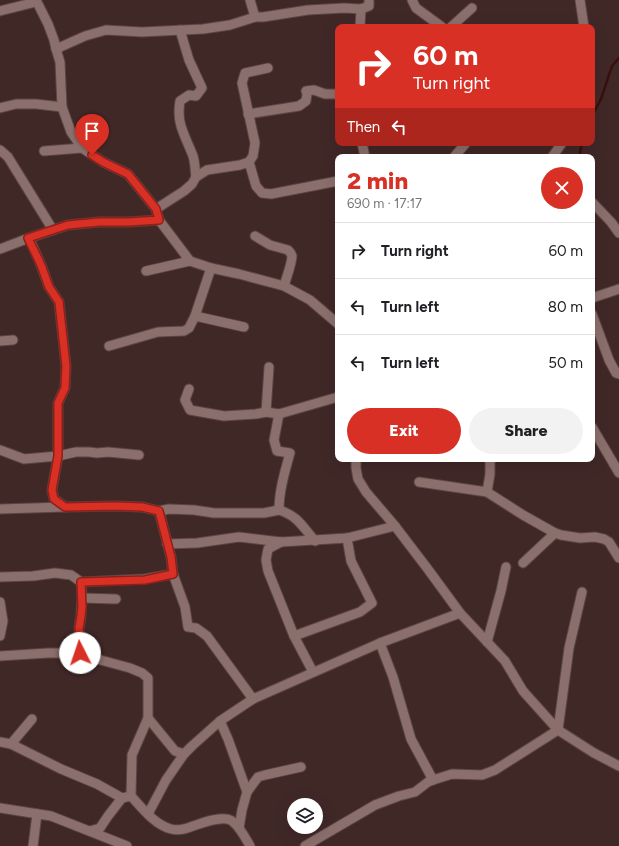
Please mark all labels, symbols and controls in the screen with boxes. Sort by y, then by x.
text: 60 m [413,38,478,72]
icon: right [347,40,399,92]
text: Turn right [413,72,490,94]
pin [75,114,109,155]
icon: left [388,116,410,138]
text: Then [347,118,380,136]
icon: arrive [81,120,103,142]
text: 2 min [347,166,408,195]
button: close [541,167,583,209]
text: 690 m · 17:17 [347,196,422,211]
icon: right [347,240,369,262]
text: Turn right [381,242,449,260]
text: 60 m [548,242,583,260]
icon: left [347,296,369,318]
text: Turn left [381,298,439,316]
text: 80 m [548,298,583,316]
icon: left [347,352,369,374]
text: Turn left [381,354,439,372]
text: 50 m [548,354,583,372]
button: Exit [347,408,461,454]
button: Share [469,408,583,454]
position arrow [59,632,101,674]
map controls [287,798,323,834]
button: layers [287,798,323,834]

